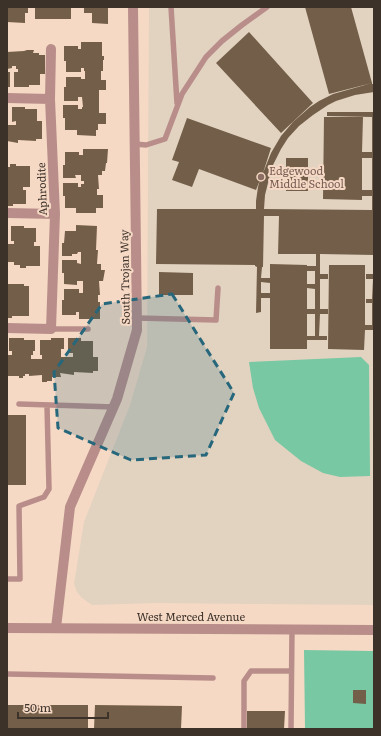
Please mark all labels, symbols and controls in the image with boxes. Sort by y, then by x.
street label: Aphrodite [32,162,50,216]
place label: Edgewood Middle School [269,162,344,191]
marker: Edgewood Middle School [256,172,266,182]
street label: South Trojan Way [115,229,133,325]
street label: West Merced Avenue [137,608,245,624]
scale bar [18,694,108,720]
text: 50 m [24,698,51,716]

